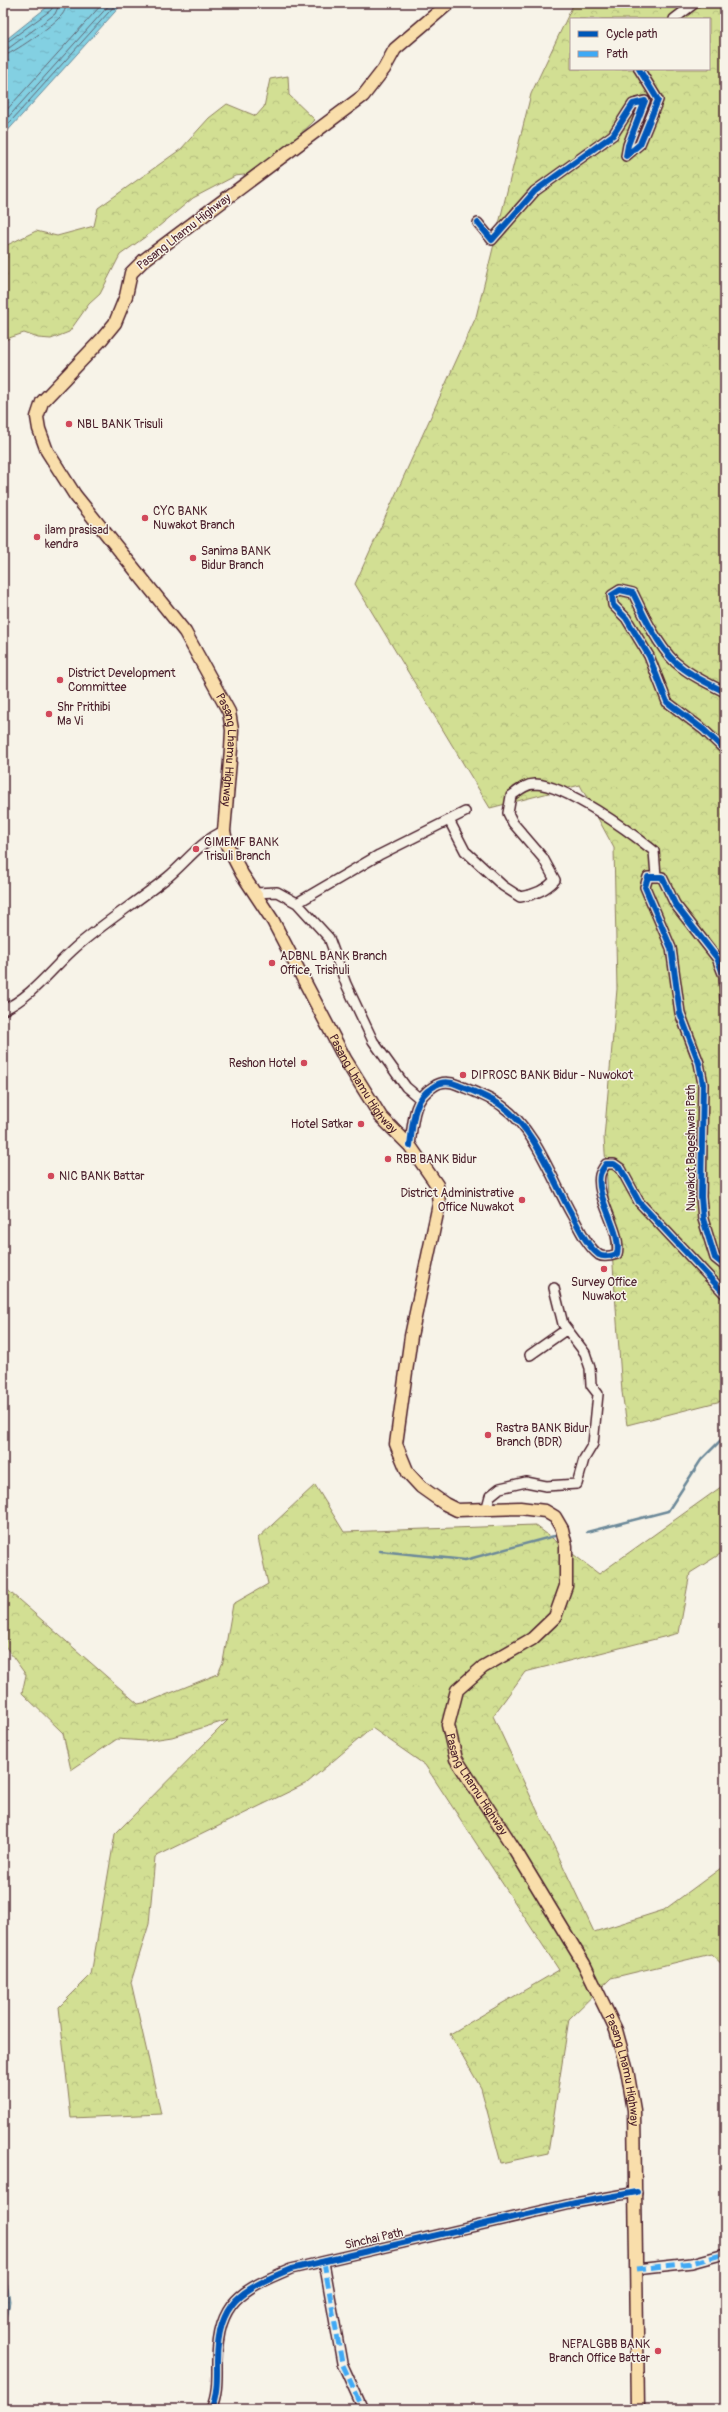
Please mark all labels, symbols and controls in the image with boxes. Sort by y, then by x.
legend [570,18,710,70]
text: Cycle path [606,27,658,42]
text: Path [606,47,628,62]
street label: Pasang Lhamu Highway [134,191,234,273]
place label: NBL BANK Trisuli [77,417,163,432]
marker: NBL BANK Trisuli [64,419,74,429]
place label: CYC BANK Nuwakot Branch [153,504,235,533]
marker: CYC BANK Nuwakot Branch [140,513,150,523]
place label: ilam prasisad kendra [45,523,109,552]
marker: ilam prasisad kendra [32,532,42,542]
place label: Sanima BANK Bidur Branch [201,544,271,573]
marker: Sanima BANK Bidur Branch [188,553,198,563]
place label: District Development Committee [68,666,176,695]
marker: District Development Committee [55,675,65,685]
street label: Pasang Lhamu Highway [213,690,240,807]
place label: Shr Prithibi Ma Vi [57,700,110,729]
marker: Shr Prithibi Ma Vi [44,709,54,719]
place label: GIMEMF BANK Trisuli Branch [204,835,279,864]
marker: GIMEMF BANK Trisuli Branch [191,844,201,854]
place label: ADBNL BANK Branch Office, Trishuli [280,949,387,978]
marker: ADBNL BANK Branch Office, Trishuli [267,958,277,968]
street label: Pasang Lhamu Highway [326,1032,401,1137]
place label: Reshon Hotel [229,1056,296,1071]
marker: Reshon Hotel [299,1058,309,1068]
place label: DIPROSC BANK Bidur - Nuwokot [471,1068,633,1083]
marker: DIPROSC BANK Bidur - Nuwokot [458,1070,468,1080]
street label: Nuwakot Bageshwari Path [684,1084,699,1211]
place label: Hotel Satkar [291,1117,354,1132]
marker: Hotel Satkar [356,1119,366,1129]
place label: RBB BANK Bidur [396,1152,478,1167]
marker: RBB BANK Bidur [383,1154,393,1164]
place label: NIC BANK Battar [59,1169,145,1184]
marker: NIC BANK Battar [46,1171,56,1181]
place label: District Administrative Office Nuwakot [401,1186,514,1215]
marker: District Administrative Office Nuwakot [517,1195,527,1205]
marker: Survey Office Nuwakot [599,1264,609,1274]
place label: Survey Office Nuwakot [571,1275,637,1304]
place label: Rastra BANK Bidur Branch (BDR) [496,1421,590,1450]
marker: Rastra BANK Bidur Branch (BDR) [483,1430,493,1440]
street label: Pasang Lhamu Highway [443,1732,511,1838]
street label: Pasang Lhamu Highway [602,2011,642,2126]
street label: Sinchai Path [343,2225,405,2253]
place label: NEPALGBB BANK Branch Office Battar [549,2337,651,2366]
marker: NEPALGBB BANK Branch Office Battar [653,2346,663,2356]

